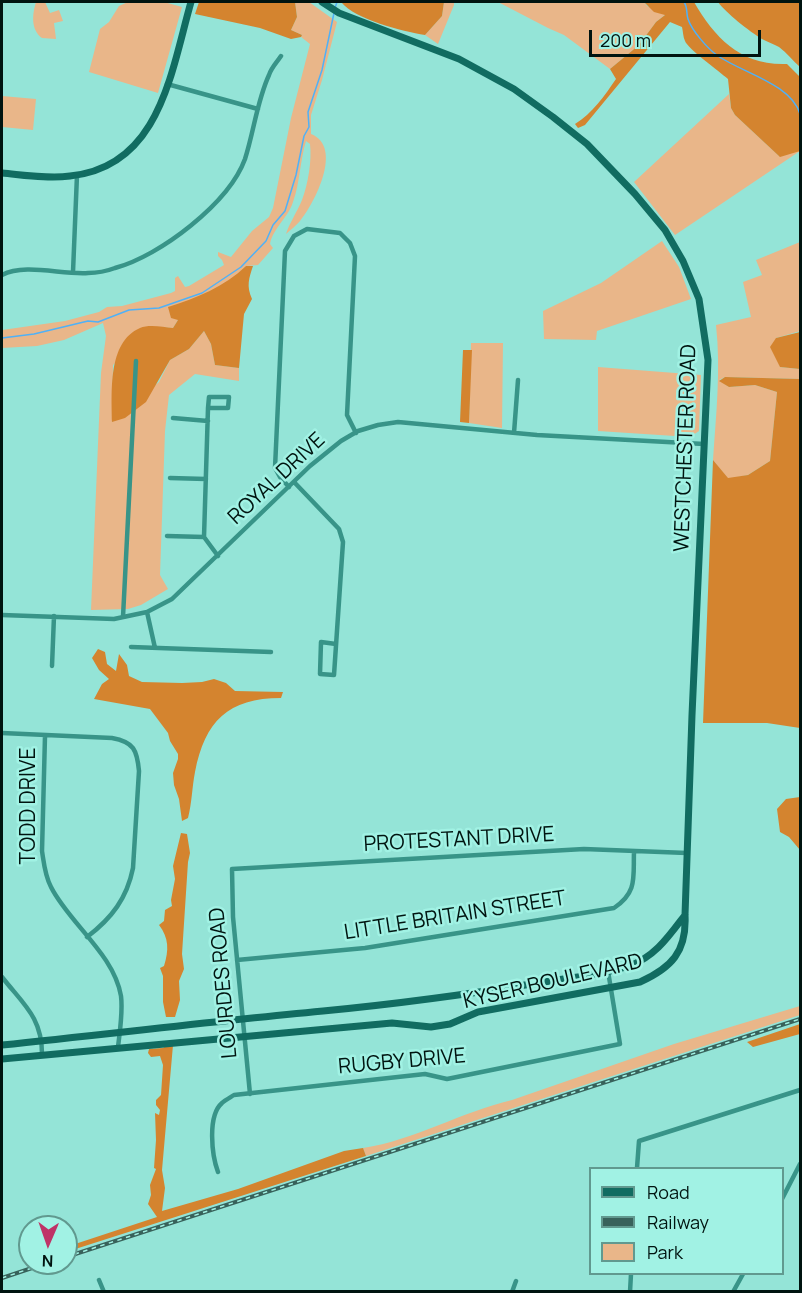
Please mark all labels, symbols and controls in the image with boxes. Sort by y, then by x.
scale bar [592,18,764,56]
text: 200 m [600,28,651,52]
street label: WESTCHESTER ROAD [670,344,702,552]
street label: ROYAL DRIVE [223,428,331,530]
street label: TODD DRIVE [16,747,42,865]
street label: PROTESTANT DRIVE [363,822,555,858]
street label: LITTLE BRITAIN STREET [342,886,568,946]
street label: LOURDES ROAD [205,906,243,1060]
street label: KYSER BOULEVARD [461,949,645,1015]
street label: RUGBY DRIVE [337,1044,467,1080]
legend [589,1167,784,1275]
text: Road [647,1180,690,1204]
text: Railway [647,1210,709,1234]
north arrow [18,1215,78,1275]
text: Park [647,1240,683,1264]
text: N [41,1250,54,1272]

